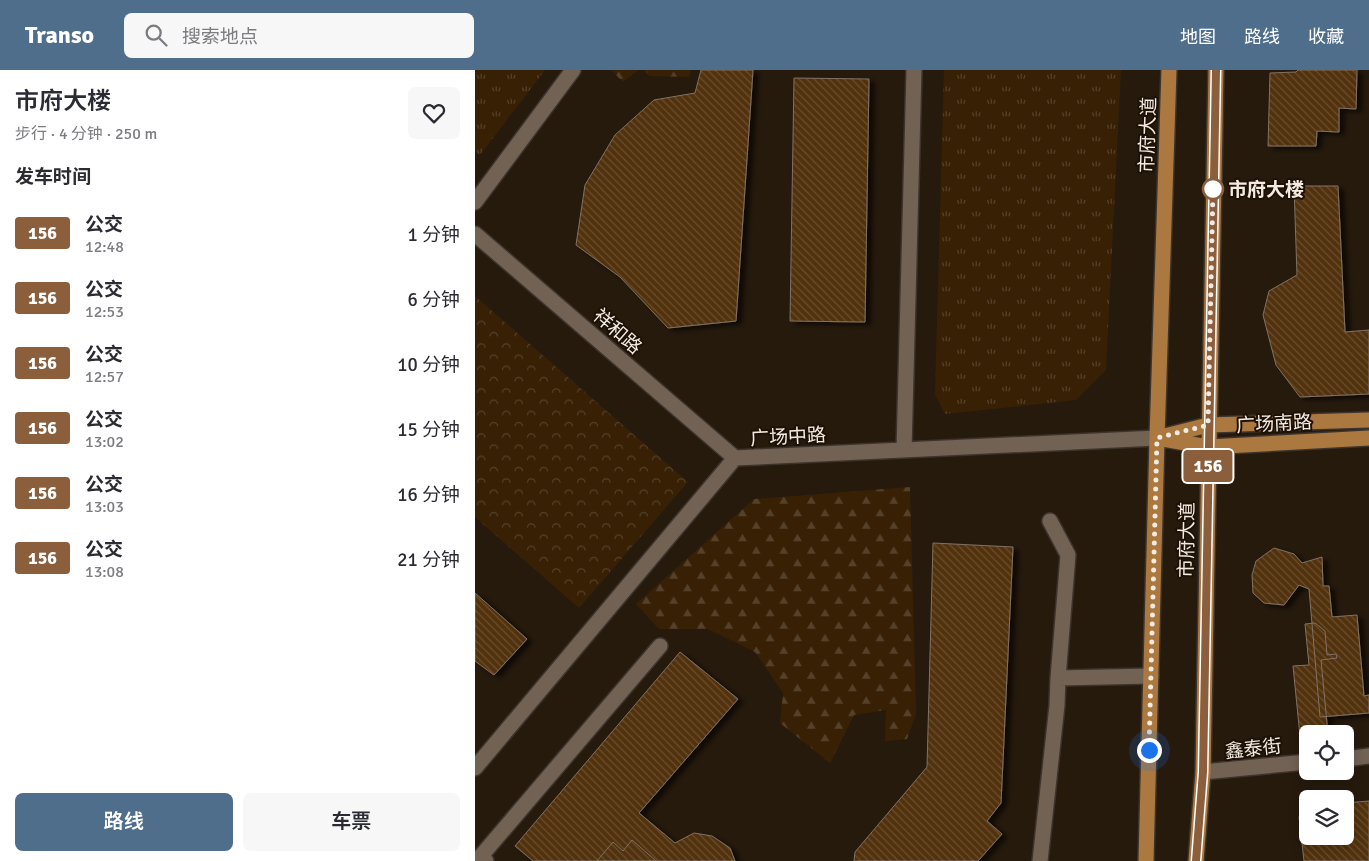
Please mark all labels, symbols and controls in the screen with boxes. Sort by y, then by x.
search box [124,13,474,58]
text: Transo [25,20,94,50]
icon: search [142,21,170,49]
text: 搜索地点 [182,25,258,49]
text: 地图 [1180,26,1216,48]
text: 路线 [1244,26,1280,48]
text: 收藏 [1308,26,1344,48]
text: 市府大楼 [15,86,111,116]
button: heart [408,87,460,139]
street label: 市府大道 [1135,97,1161,173]
text: 步行 · 4 分钟 · 250 m [15,124,157,144]
text: 发车时间 [15,165,91,189]
marker: 市府大楼 [1202,178,1224,200]
place label: 市府大楼 [1228,178,1304,202]
text: 公交 [85,213,123,237]
text: 156 [28,222,57,244]
text: 1 分钟 [408,223,460,247]
text: 12:48 [85,237,124,257]
text: 公交 [85,278,123,302]
text: 156 [28,287,57,309]
text: 6 分钟 [408,288,460,312]
text: 12:53 [85,302,124,322]
street label: 祥和路 [588,304,647,360]
text: 公交 [85,343,123,367]
text: 156 [28,352,57,374]
text: 10 分钟 [397,353,460,377]
text: 12:57 [85,367,124,387]
text: 公交 [85,408,123,432]
street label: 广场南路 [1235,410,1313,438]
text: 156 [28,417,57,439]
text: 15 分钟 [397,418,460,442]
street label: 广场中路 [749,423,827,451]
text: 13:02 [85,432,124,452]
line badge: 156 [1179,450,1237,482]
text: 156 [1193,455,1223,477]
text: 公交 [85,473,123,497]
text: 156 [28,482,57,504]
text: 16 分钟 [397,483,460,507]
text: 13:03 [85,497,124,517]
street label: 市府大道 [1174,502,1200,578]
text: 公交 [85,538,123,562]
text: 156 [28,547,57,569]
text: 21 分钟 [397,548,460,572]
text: 13:08 [85,562,124,582]
map controls [1299,725,1354,845]
button: locate [1299,725,1354,780]
street label: 鑫泰街 [1223,734,1283,764]
your location [1137,738,1162,763]
button: layers [1299,790,1354,845]
button: 路线 [15,793,233,851]
button: 车票 [243,793,460,851]

